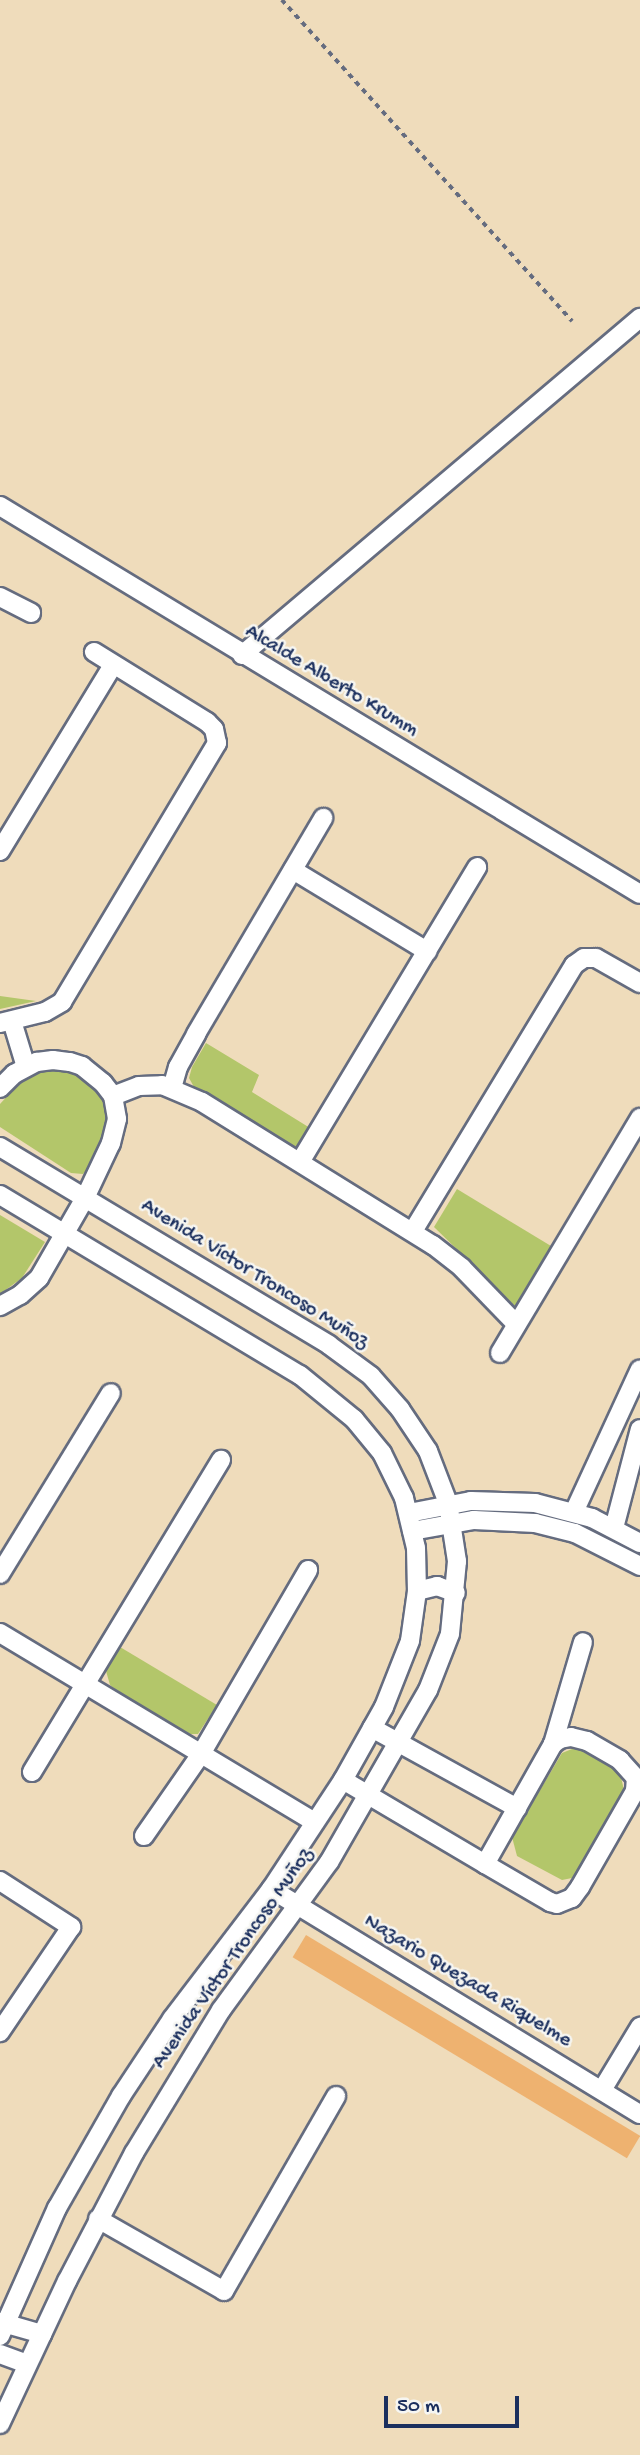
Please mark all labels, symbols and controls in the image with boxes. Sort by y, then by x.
street label: Alcalde Alberto Krumm [240,620,422,744]
street label: Avenida Víctor Troncoso Muñoz [135,1194,373,1356]
street label: Avenida Víctor Troncoso Muñoz [148,1844,320,2074]
street label: Nazario Quezada Riquelme [359,1910,575,2054]
scale bar [388,2382,523,2426]
text: 50 m [397,2395,440,2420]

